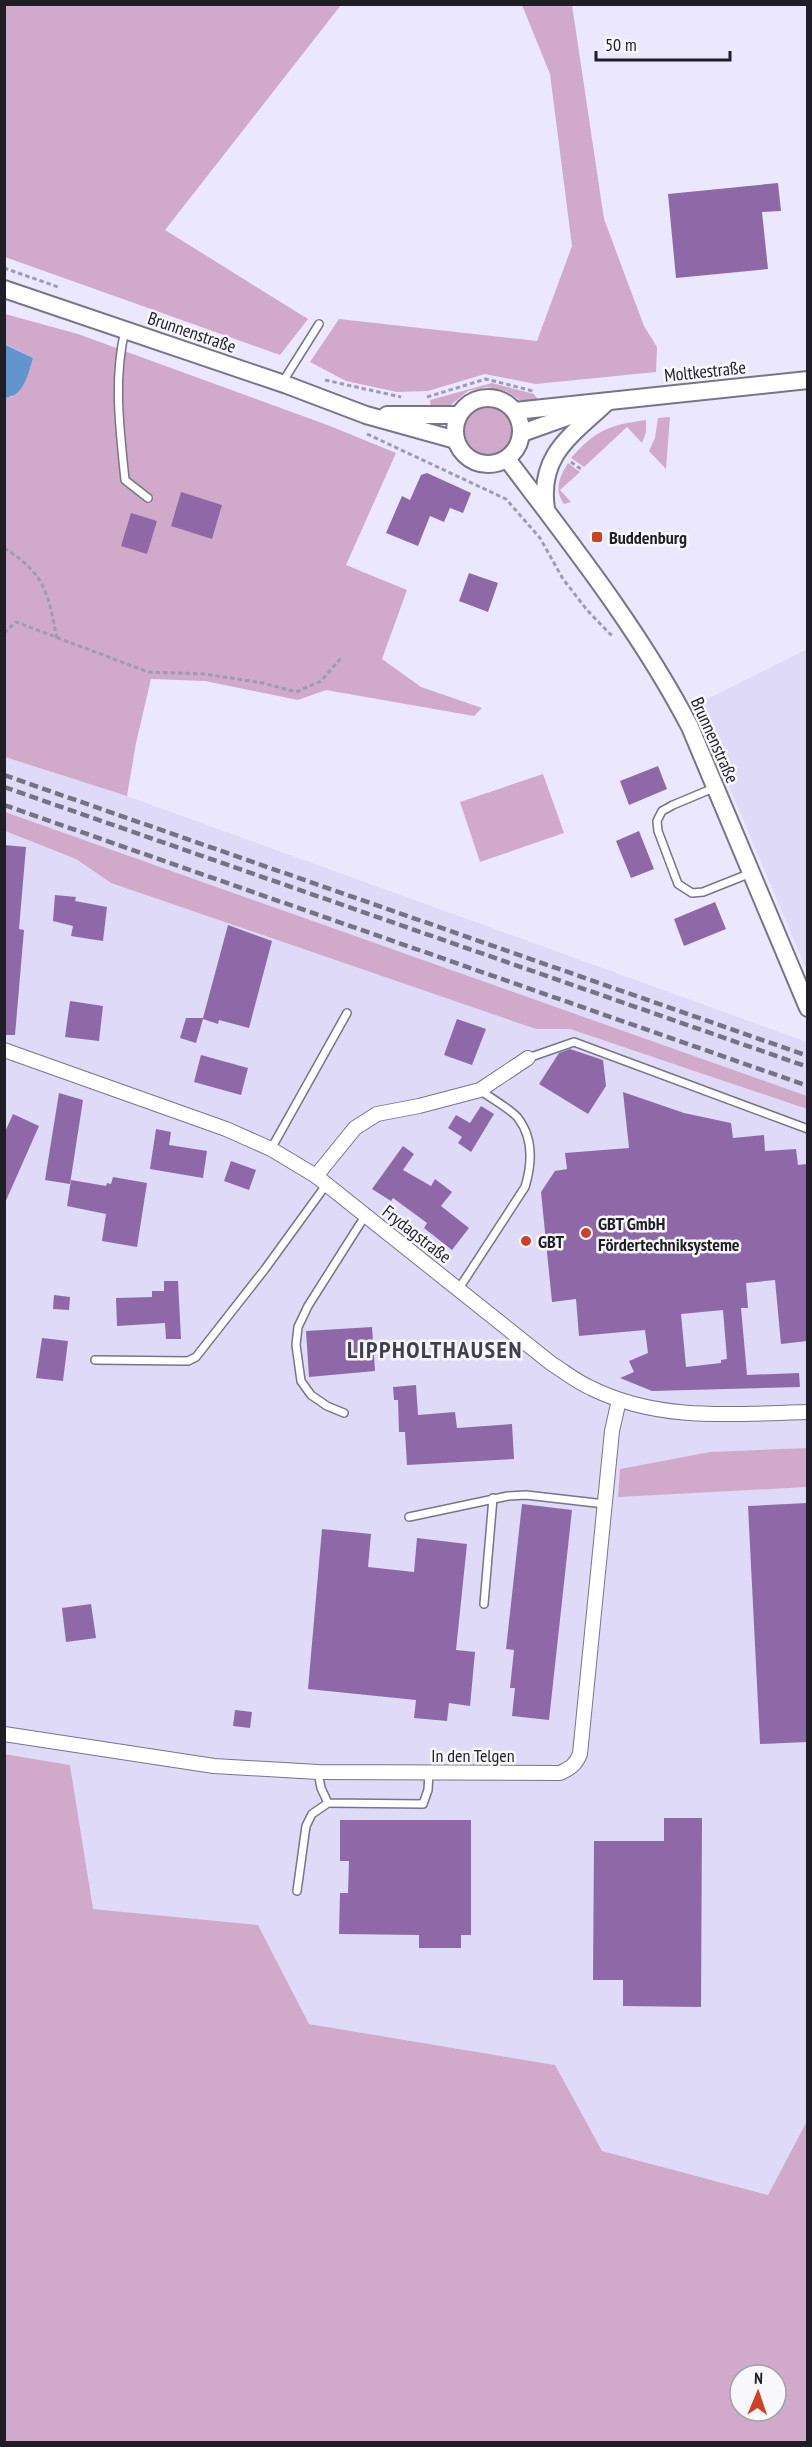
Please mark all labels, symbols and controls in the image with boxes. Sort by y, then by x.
scale bar [596,24,730,62]
text: 50 m [605,33,637,56]
street label: Brunnenstraße [145,306,239,358]
street label: Moltkestraße [663,355,747,387]
place label: Buddenburg [609,526,687,549]
marker: Buddenburg [590,530,604,544]
street label: Brunnenstraße [686,693,744,787]
street label: Frydagstraße [378,1200,456,1268]
place label: GBT GmbH Fördertechniksysteme [598,1212,740,1256]
marker: GBT GmbH Fördertechniksysteme [579,1226,593,1240]
place label: GBT [538,1230,564,1253]
marker: GBT [519,1234,533,1248]
district label: LIPPHOLTHAUSEN [347,1334,523,1365]
street label: In den Telgen [431,1744,515,1767]
north arrow [728,2363,788,2423]
text: N [754,2368,763,2388]

